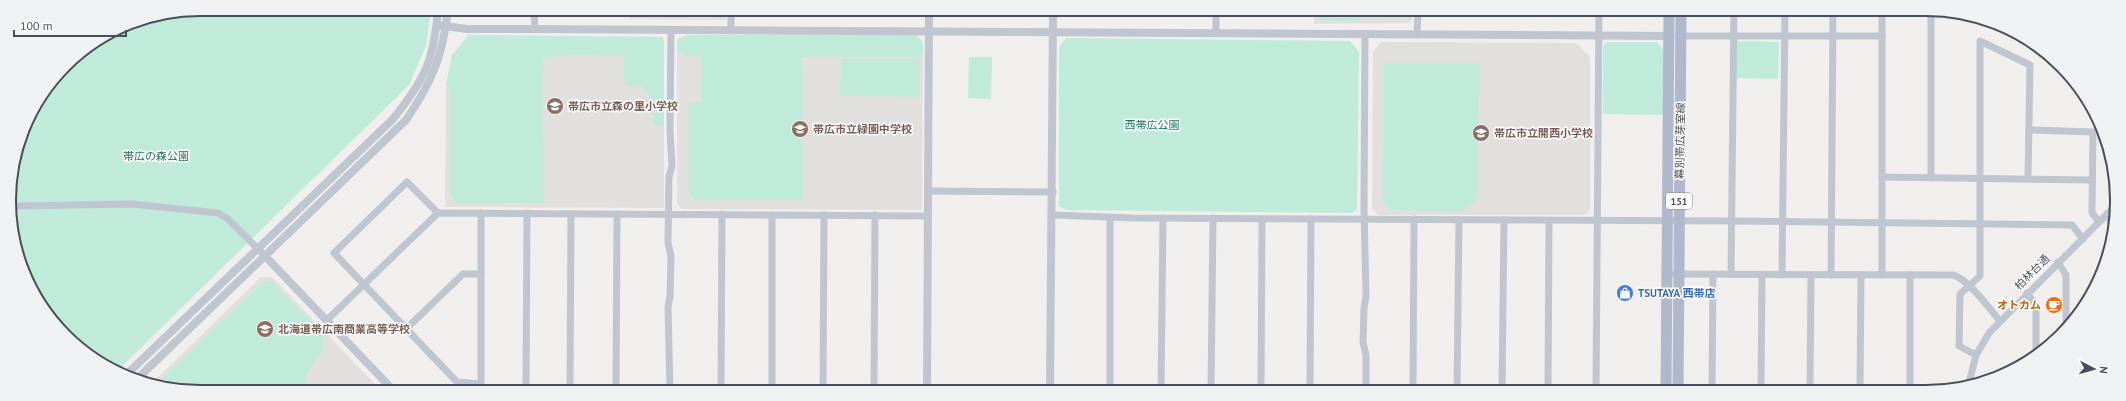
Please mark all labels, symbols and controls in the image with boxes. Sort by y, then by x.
scale bar [14,12,126,38]
text: 100 m [20,18,53,33]
school or university icon: 帯広市立森の里小学校 [545,96,565,116]
place label: 帯広市立森の里小学校 [568,99,678,113]
street label: 幕別帯広芽室線 [1672,102,1688,180]
park label: 西帯広公園 [1125,118,1180,132]
school or university icon: 帯広市立緑園中学校 [790,119,810,139]
place label: 帯広市立緑園中学校 [813,122,912,136]
school or university icon: 帯広市立開西小学校 [1471,123,1491,143]
place label: 帯広市立開西小学校 [1494,126,1593,140]
park label: 帯広の森公園 [123,149,189,163]
road number: 151 [1666,193,1692,209]
street label: 柏林台通 [2011,251,2053,293]
shop icon: TSUTAYA 西帯店 [1615,283,1635,303]
place label: TSUTAYA 西帯店 [1638,286,1716,300]
cafe icon: オトカム [2044,295,2064,315]
place label: オトカム [1997,298,2041,312]
school or university icon: 北海道帯広南商業高等学校 [255,319,275,339]
place label: 北海道帯広南商業高等学校 [278,322,410,336]
north arrow [2074,349,2114,389]
text: N [2097,366,2111,374]

